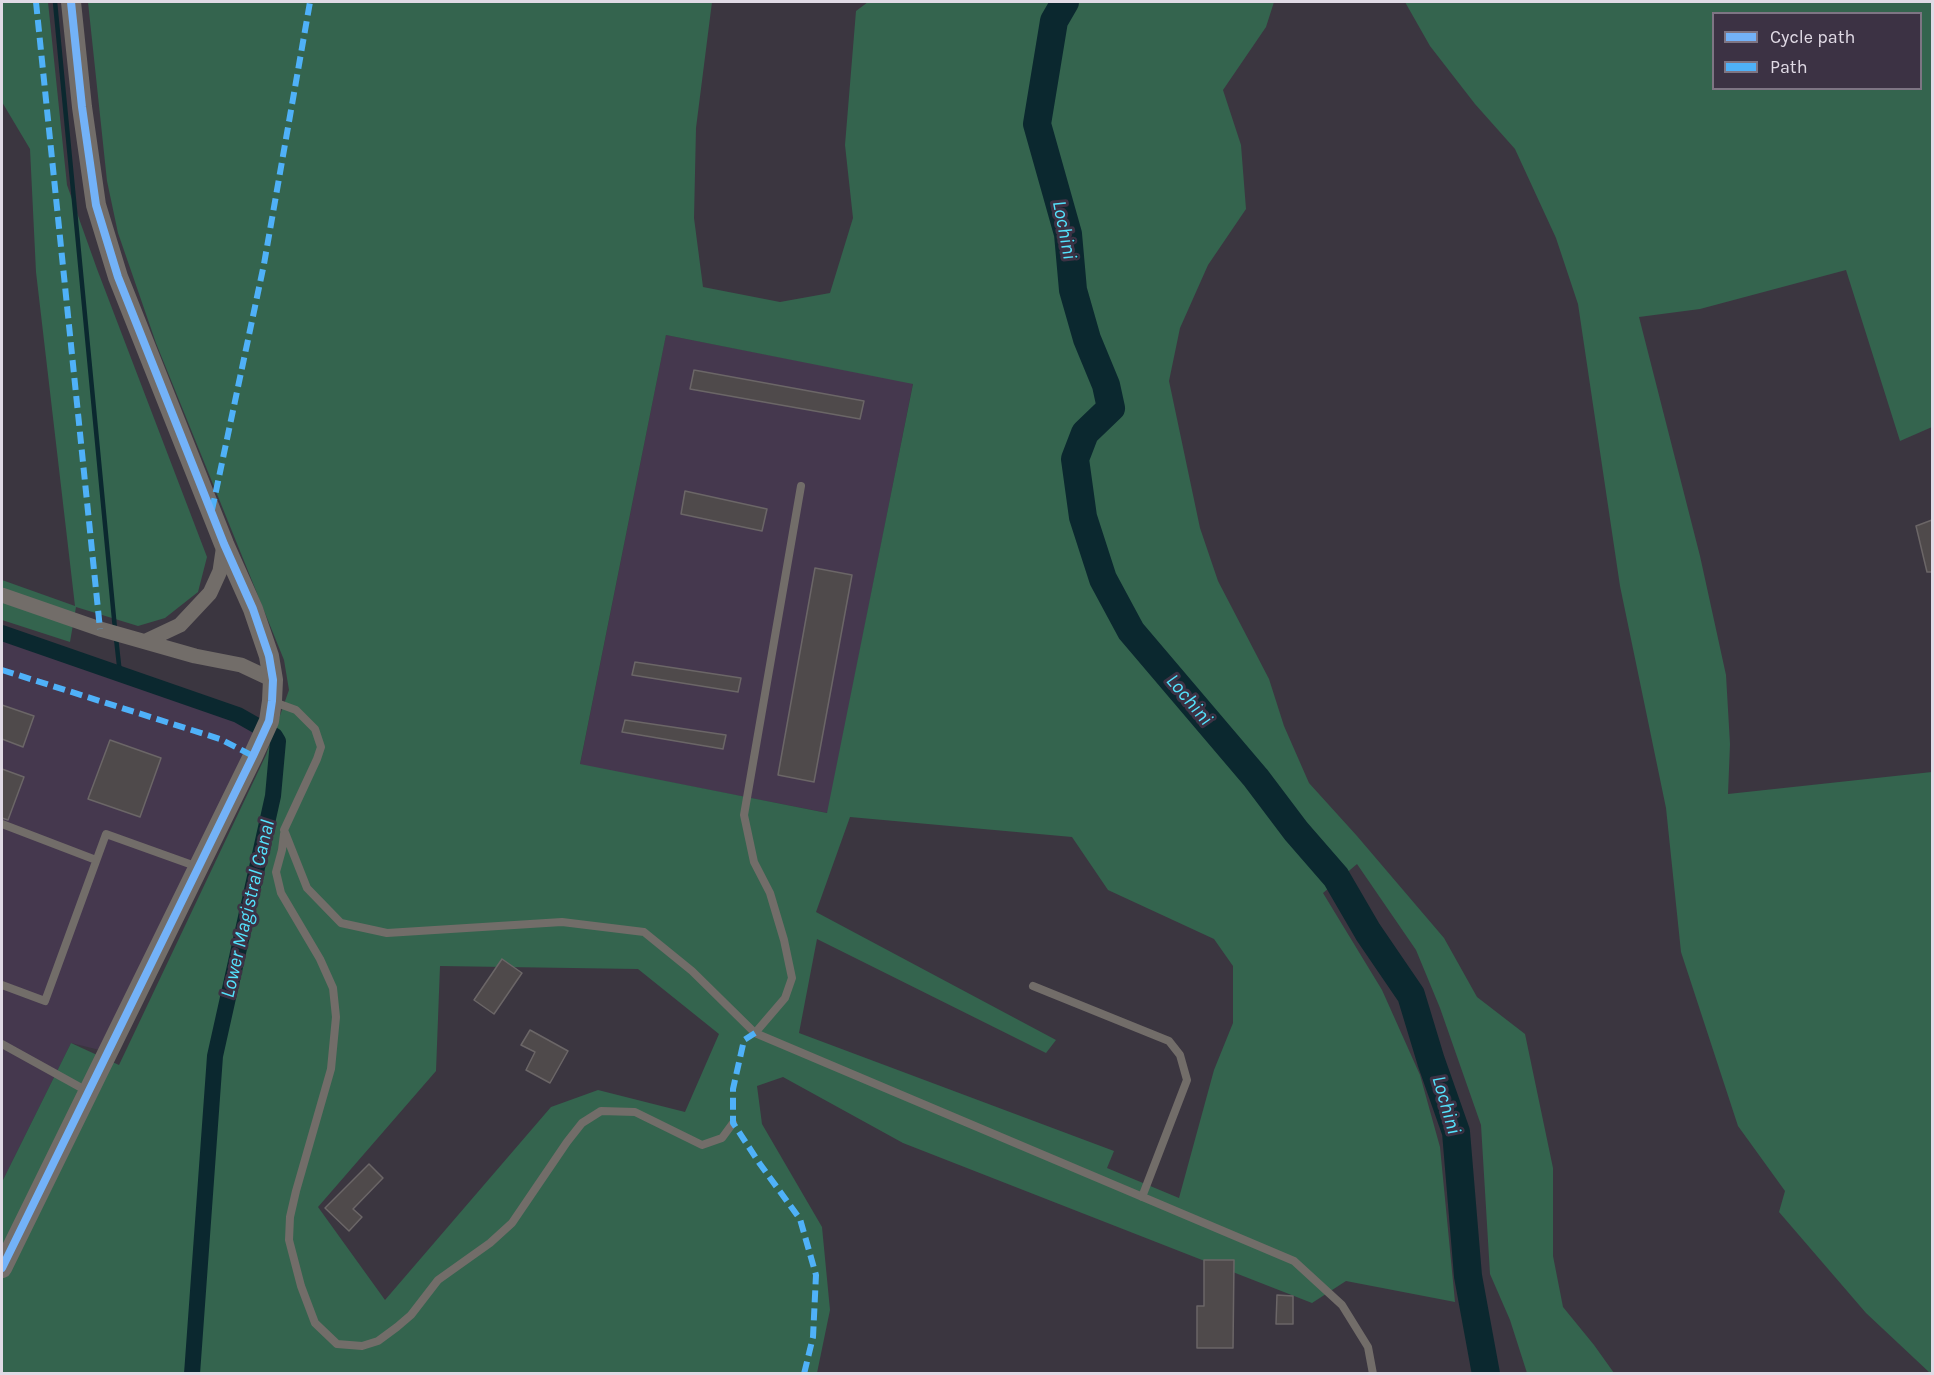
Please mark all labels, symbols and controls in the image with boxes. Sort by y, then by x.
legend [1712,12,1922,90]
text: Cycle path [1770,26,1855,48]
text: Path [1770,56,1808,78]
water label: Lochini [1046,198,1082,262]
water label: Lochini [1161,669,1217,731]
water label: Lower Magistral Canal [216,818,280,1000]
water label: Lochini [1426,1073,1466,1137]

